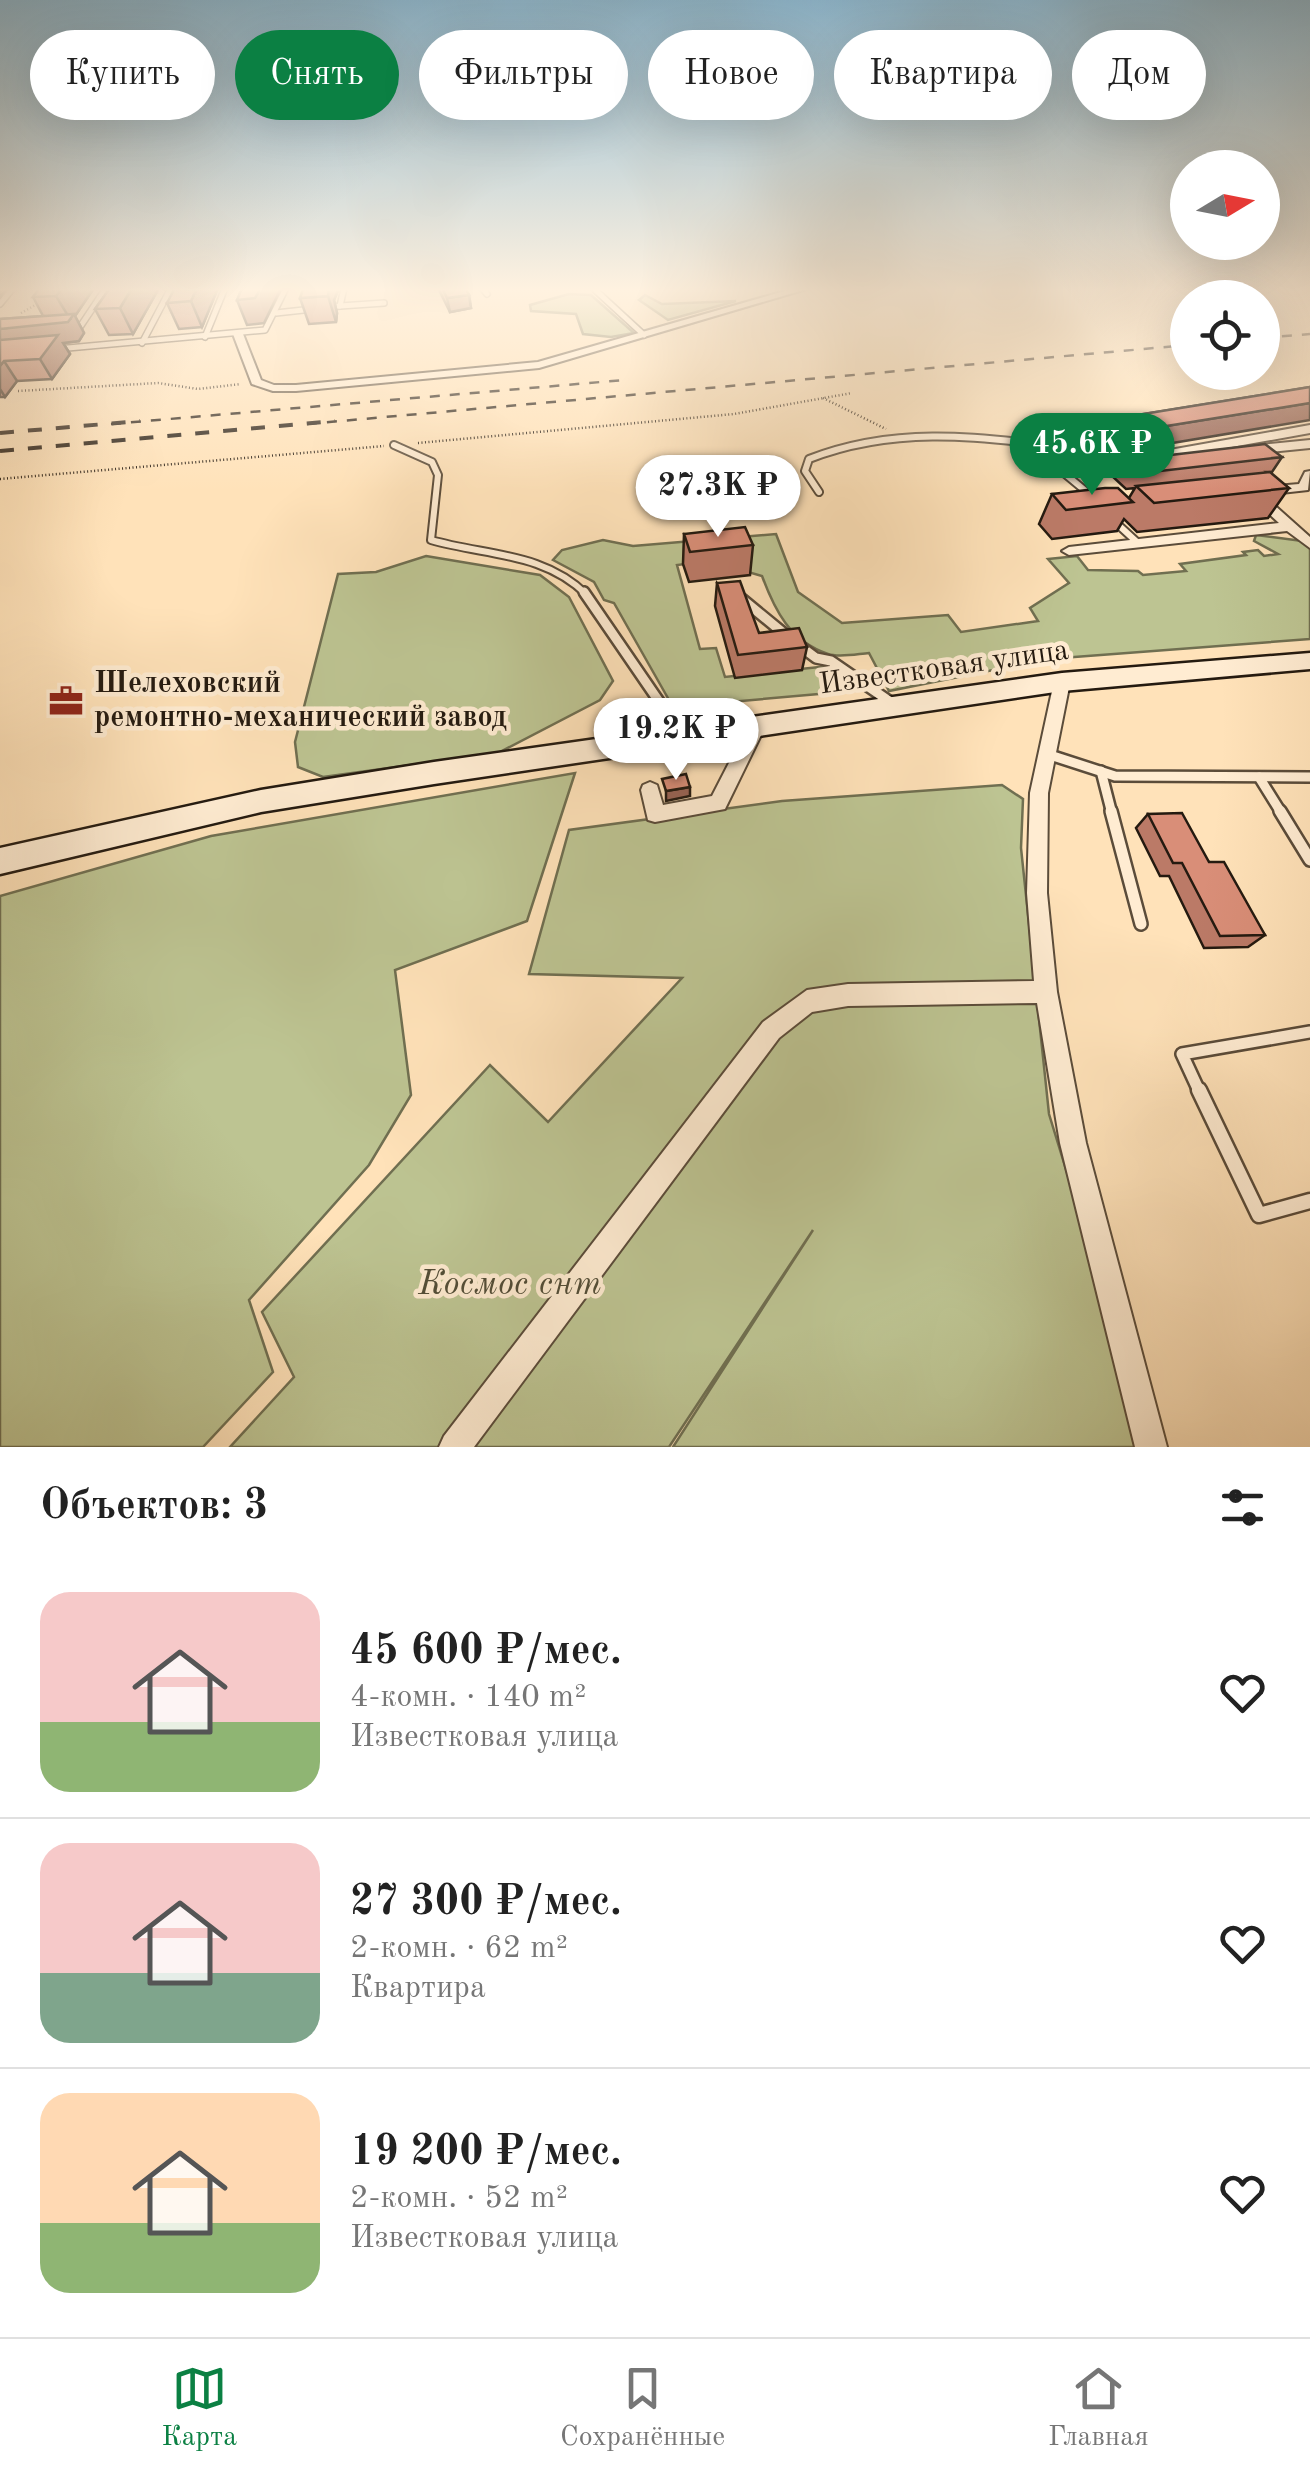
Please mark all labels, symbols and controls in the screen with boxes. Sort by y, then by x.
chip: Купить [30,30,215,120]
chip: Снять [235,30,399,120]
chip: Фильтры [419,30,628,120]
chip: Новое [648,30,814,120]
chip: Квартира [834,30,1052,120]
chip: Дом [1072,30,1206,120]
north arrow [1170,150,1280,260]
map controls [1170,150,1280,390]
button: locate [1170,280,1280,390]
pin: 45.6K ₽ [1000,413,1184,498]
text: 45.6K ₽ [1032,429,1152,461]
pin: 27.3K ₽ [626,455,810,540]
text: 27.3K ₽ [658,471,778,503]
street label: Известковая улица [817,636,1071,700]
place label: Шелеховский ремонтно-механический завод [94,669,507,733]
office icon: Шелеховский ремонтно-механический завод [47,682,85,720]
pin: 19.2K ₽ [584,698,768,783]
text: 19.2K ₽ [616,714,736,746]
park label: Космос снт [418,1267,601,1302]
icon: filters [1215,1480,1270,1535]
text: Объектов: 3 [40,1486,268,1528]
text: 45 600 ₽/мес. [350,1631,622,1673]
icon: home [120,1632,240,1752]
icon: heart [1215,1665,1270,1720]
text: 4-комн. · 140 m² [350,1682,586,1714]
text: Известковая улица [350,1722,618,1754]
text: 27 300 ₽/мес. [350,1882,622,1924]
icon: home [120,1883,240,2003]
icon: heart [1215,1916,1270,1971]
text: 2-комн. · 62 m² [350,1933,568,1965]
text: Квартира [350,1973,486,2005]
text: 19 200 ₽/мес. [350,2132,622,2174]
icon: home [120,2133,240,2253]
icon: heart [1215,2166,1270,2221]
text: 2-комн. · 52 m² [350,2183,568,2215]
text: Известковая улица [350,2223,618,2255]
tab: Карта [161,2361,237,2456]
tab: Сохранённые [560,2361,725,2456]
tab: Главная [1048,2361,1149,2456]

